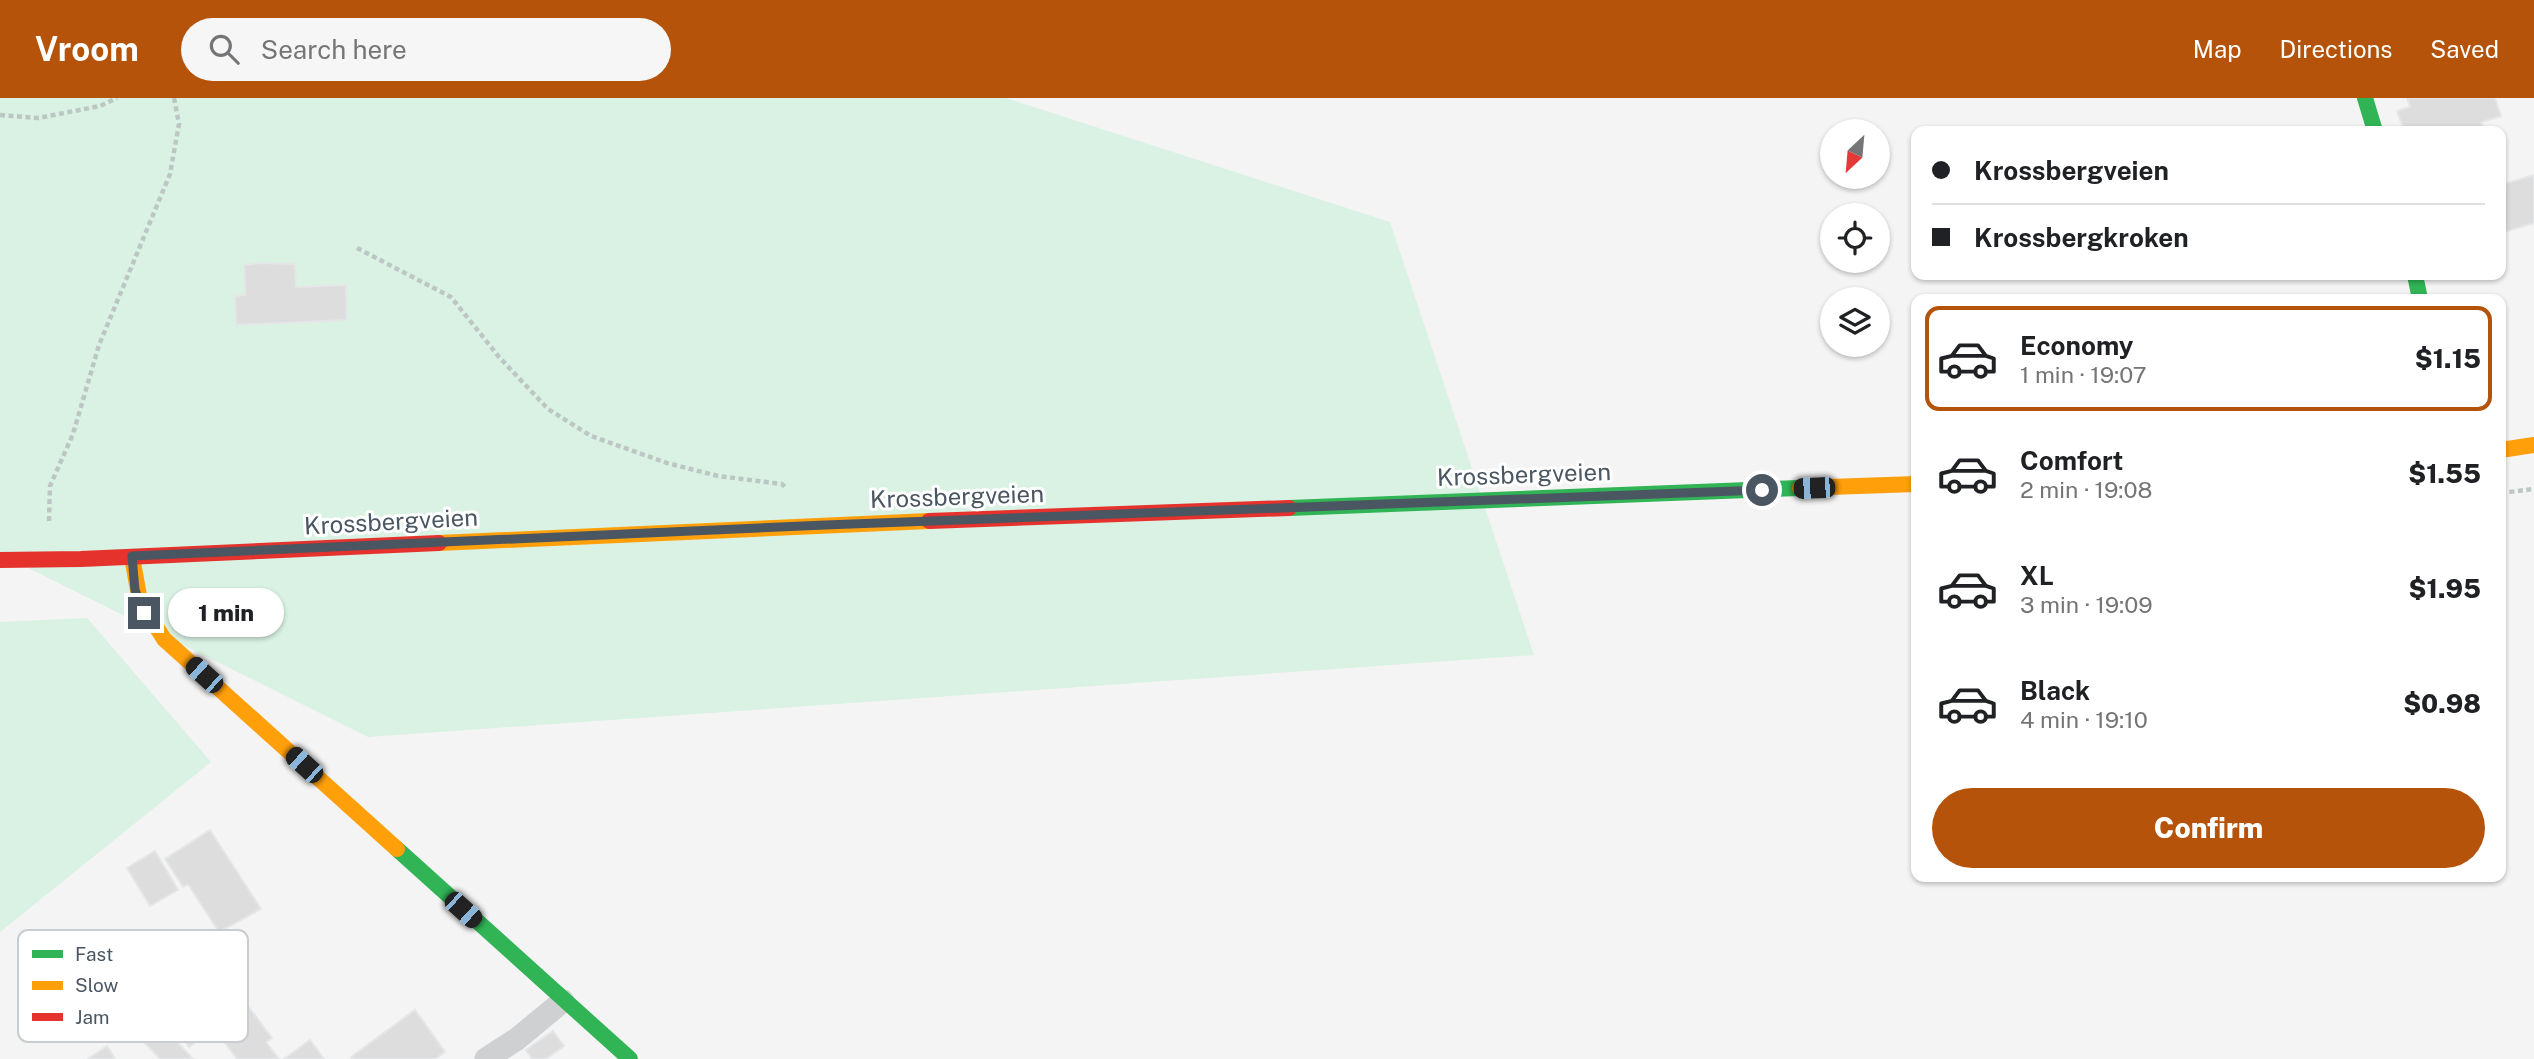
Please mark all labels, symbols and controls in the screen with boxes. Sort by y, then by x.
search box [181,18,671,81]
text: Vroom [35,30,139,68]
icon: search [205,30,243,68]
text: Search here [261,34,407,65]
text: Map [2193,35,2242,63]
text: Directions [2280,35,2392,63]
text: Saved [2430,35,2499,63]
north arrow [1820,119,1890,189]
map controls [1820,119,1890,357]
text: Krossbergveien [1974,155,2169,186]
button: locate [1820,203,1890,273]
text: Krossbergkroken [1974,222,2189,253]
button: layers [1820,287,1890,357]
icon: car [1936,327,1999,390]
text: Economy [2020,330,2133,361]
text: $1.15 [2415,343,2481,374]
text: 1 min · 19:07 [2020,361,2147,388]
icon: car [1936,442,1999,505]
text: Comfort [2020,445,2123,476]
street label: Krossbergveien [1437,457,1611,491]
text: $1.55 [2408,458,2481,489]
route start [1746,474,1778,506]
text: 2 min · 19:08 [2020,476,2152,503]
car [1793,477,1836,499]
street label: Krossbergveien [870,479,1044,513]
street label: Krossbergveien [303,502,479,540]
icon: car [1936,557,1999,620]
text: XL [2020,560,2054,591]
text: $1.95 [2409,573,2481,604]
callout: 1 min [168,588,284,638]
text: 3 min · 19:09 [2020,591,2153,618]
route end [128,597,160,629]
text: 1 min [198,599,254,626]
car [182,653,227,697]
icon: car [1936,672,1999,735]
text: Black [2020,675,2090,706]
text: $0.98 [2403,688,2481,719]
text: 4 min · 19:10 [2020,706,2148,733]
car [282,743,327,787]
button: Confirm [1932,788,2485,868]
car [441,888,486,932]
legend [18,930,248,1042]
text: Fast [75,943,113,965]
text: Slow [75,974,119,996]
text: Jam [75,1006,109,1028]

